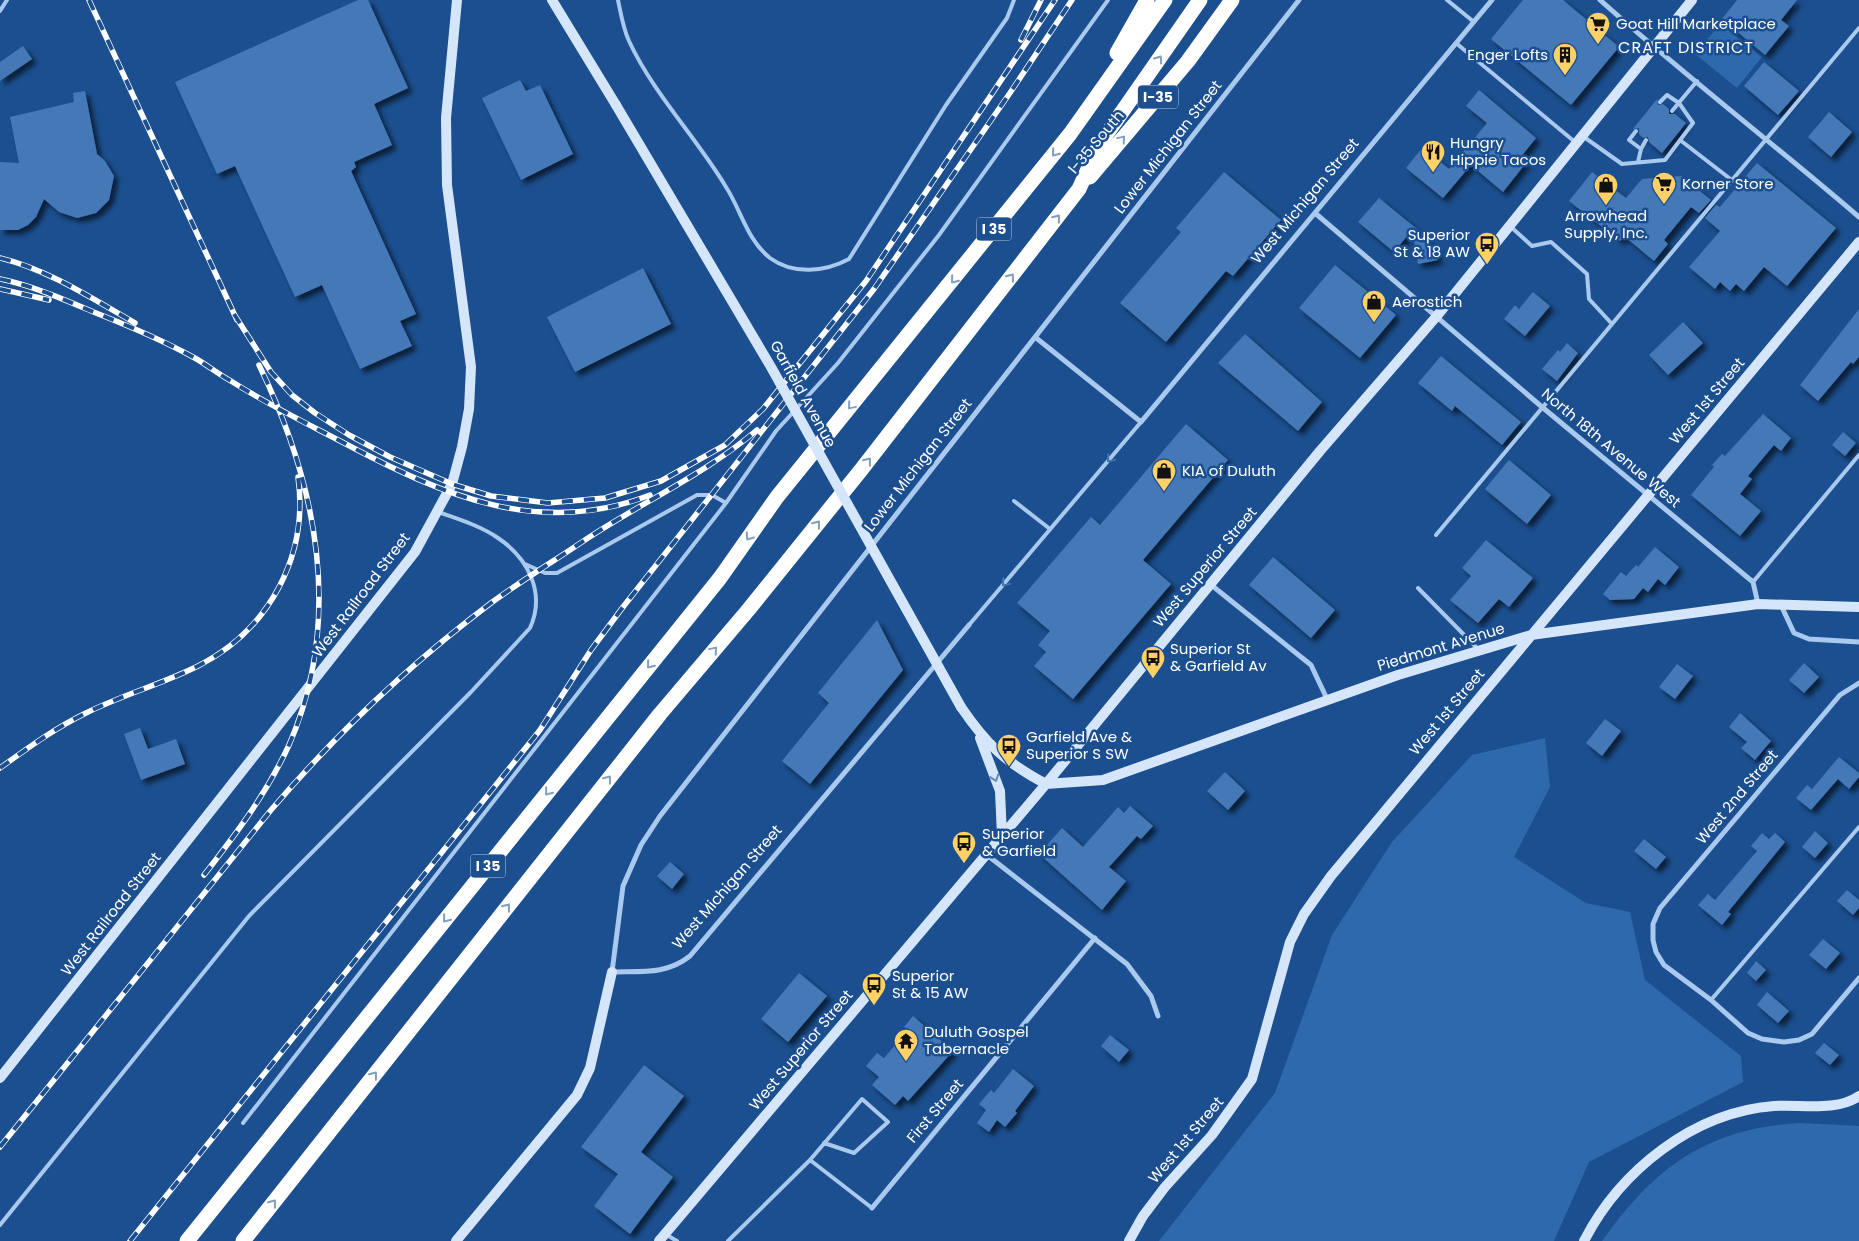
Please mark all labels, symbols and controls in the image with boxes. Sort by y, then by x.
supermarket icon: Goat Hill Marketplace [1585,11,1611,45]
place label: Goat Hill Marketplace [1616,13,1776,34]
district label: CRAFT DISTRICT [1618,36,1754,59]
building icon: Enger Lofts [1552,42,1578,76]
place label: Enger Lofts [1467,44,1548,65]
one-way arrow [1153,55,1162,65]
street label: Lower Michigan Street [1109,76,1226,218]
road number: I-35 [1138,85,1178,108]
street label: I-35 South [1063,105,1128,178]
place label: Hungry Hippie Tacos [1450,132,1546,170]
street label: West Michigan Street [1246,133,1363,268]
one-way arrow [1116,136,1125,145]
restaurant icon: Hungry Hippie Tacos [1420,139,1446,173]
one-way arrow [1052,147,1061,157]
supermarket icon: Korner Store [1651,171,1677,205]
shop icon: Arrowhead Supply, Inc. [1593,172,1619,206]
place label: Korner Store [1682,173,1773,194]
place label: Arrowhead Supply, Inc. [1564,205,1648,243]
one-way arrow [1051,215,1059,224]
road number: I 35 [976,218,1012,240]
place label: Superior St & 18 AW [1394,224,1470,262]
bus stop icon: Superior St & 18 AW [1474,231,1500,265]
one-way arrow [951,274,959,283]
one-way arrow [1005,274,1013,283]
shop icon: Aerostich [1361,289,1387,323]
place label: Aerostich [1392,291,1462,312]
street label: Garfield Avenue [765,336,842,451]
street label: West 1st Street [1664,353,1749,449]
street label: North 18th Avenue West [1537,383,1685,512]
street label: Lower Michigan Street [859,394,976,536]
one-way arrow [848,401,857,410]
one-way arrow [1107,453,1115,462]
one-way arrow [863,458,871,467]
shop icon: KIA of Duluth [1151,458,1177,492]
place label: KIA of Duluth [1182,460,1276,481]
street label: West Superior Street [1148,502,1261,631]
one-way arrow [812,521,821,530]
street label: West Railroad Street [307,528,415,661]
one-way arrow [746,531,755,541]
one-way arrow [1001,577,1010,586]
street label: Piedmont Avenue [1375,617,1507,676]
place label: Superior St & Garfield Av [1170,638,1267,676]
bus stop icon: Superior St & Garfield Av [1140,645,1166,679]
one-way arrow [708,646,717,655]
one-way arrow [646,660,655,669]
street label: West 1st Street [1404,664,1489,760]
place label: Garfield Ave & Superior S SW [1026,726,1132,764]
bus stop icon: Garfield Ave & Superior S SW [996,733,1022,767]
street label: West 2nd Street [1691,745,1782,848]
one-way arrow [989,773,999,781]
one-way arrow [602,776,610,785]
one-way arrow [545,786,553,795]
street label: West Michigan Street [667,820,786,953]
place label: Superior & Garfield [982,823,1056,861]
bus stop icon: Superior & Garfield [951,830,977,864]
street label: West Railroad Street [56,848,165,980]
road number: I 35 [470,854,506,878]
one-way arrow [501,903,510,912]
one-way arrow [442,913,451,922]
place label: Superior St & 15 AW [892,965,969,1003]
bus stop icon: Superior St & 15 AW [861,972,887,1006]
street label: West Superior Street [744,985,857,1114]
place label: Duluth Gospel Tabernacle [924,1021,1029,1059]
temple icon: Duluth Gospel Tabernacle [893,1028,919,1062]
one-way arrow [368,1072,376,1081]
street label: First Street [901,1074,968,1147]
street label: West 1st Street [1143,1092,1228,1188]
one-way arrow [267,1199,276,1209]

